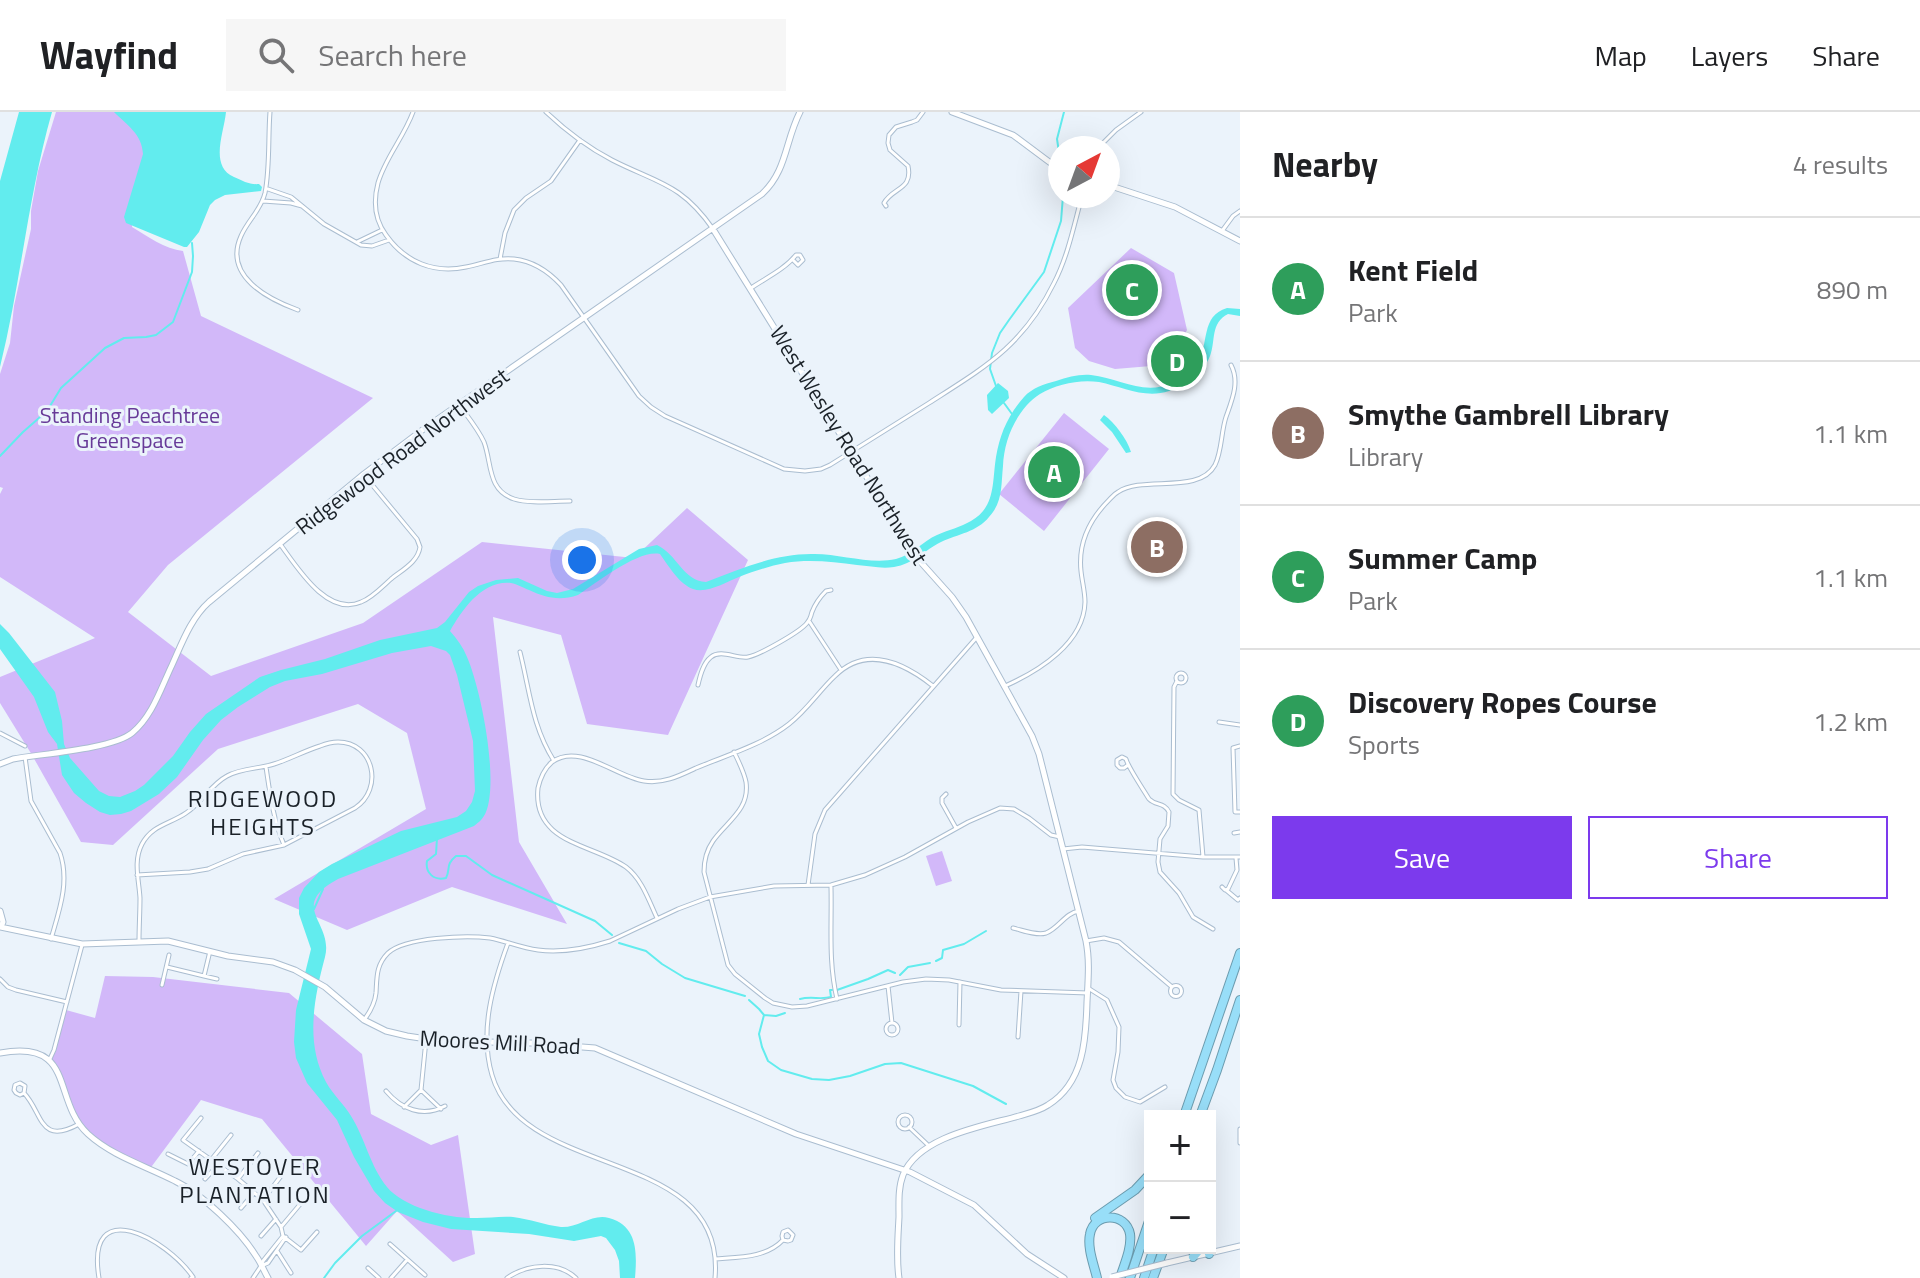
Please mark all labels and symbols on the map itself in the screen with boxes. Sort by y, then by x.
north arrow [1048,136,1120,208]
pin: C [1106,260,1158,320]
street label: West Wesley Road Northwest [761,319,937,571]
pin: D [1151,331,1203,391]
street label: Ridgewood Road Northwest [288,359,516,543]
park label: Standing Peachtree Greenspace [40,398,220,457]
pin: A [1028,442,1080,502]
pin: B [1131,517,1183,577]
your location [562,540,602,580]
district label: RIDGEWOOD HEIGHTS [188,780,338,844]
street label: Moores Mill Road [419,1021,581,1063]
district label: WESTOVER PLANTATION [179,1148,331,1212]

